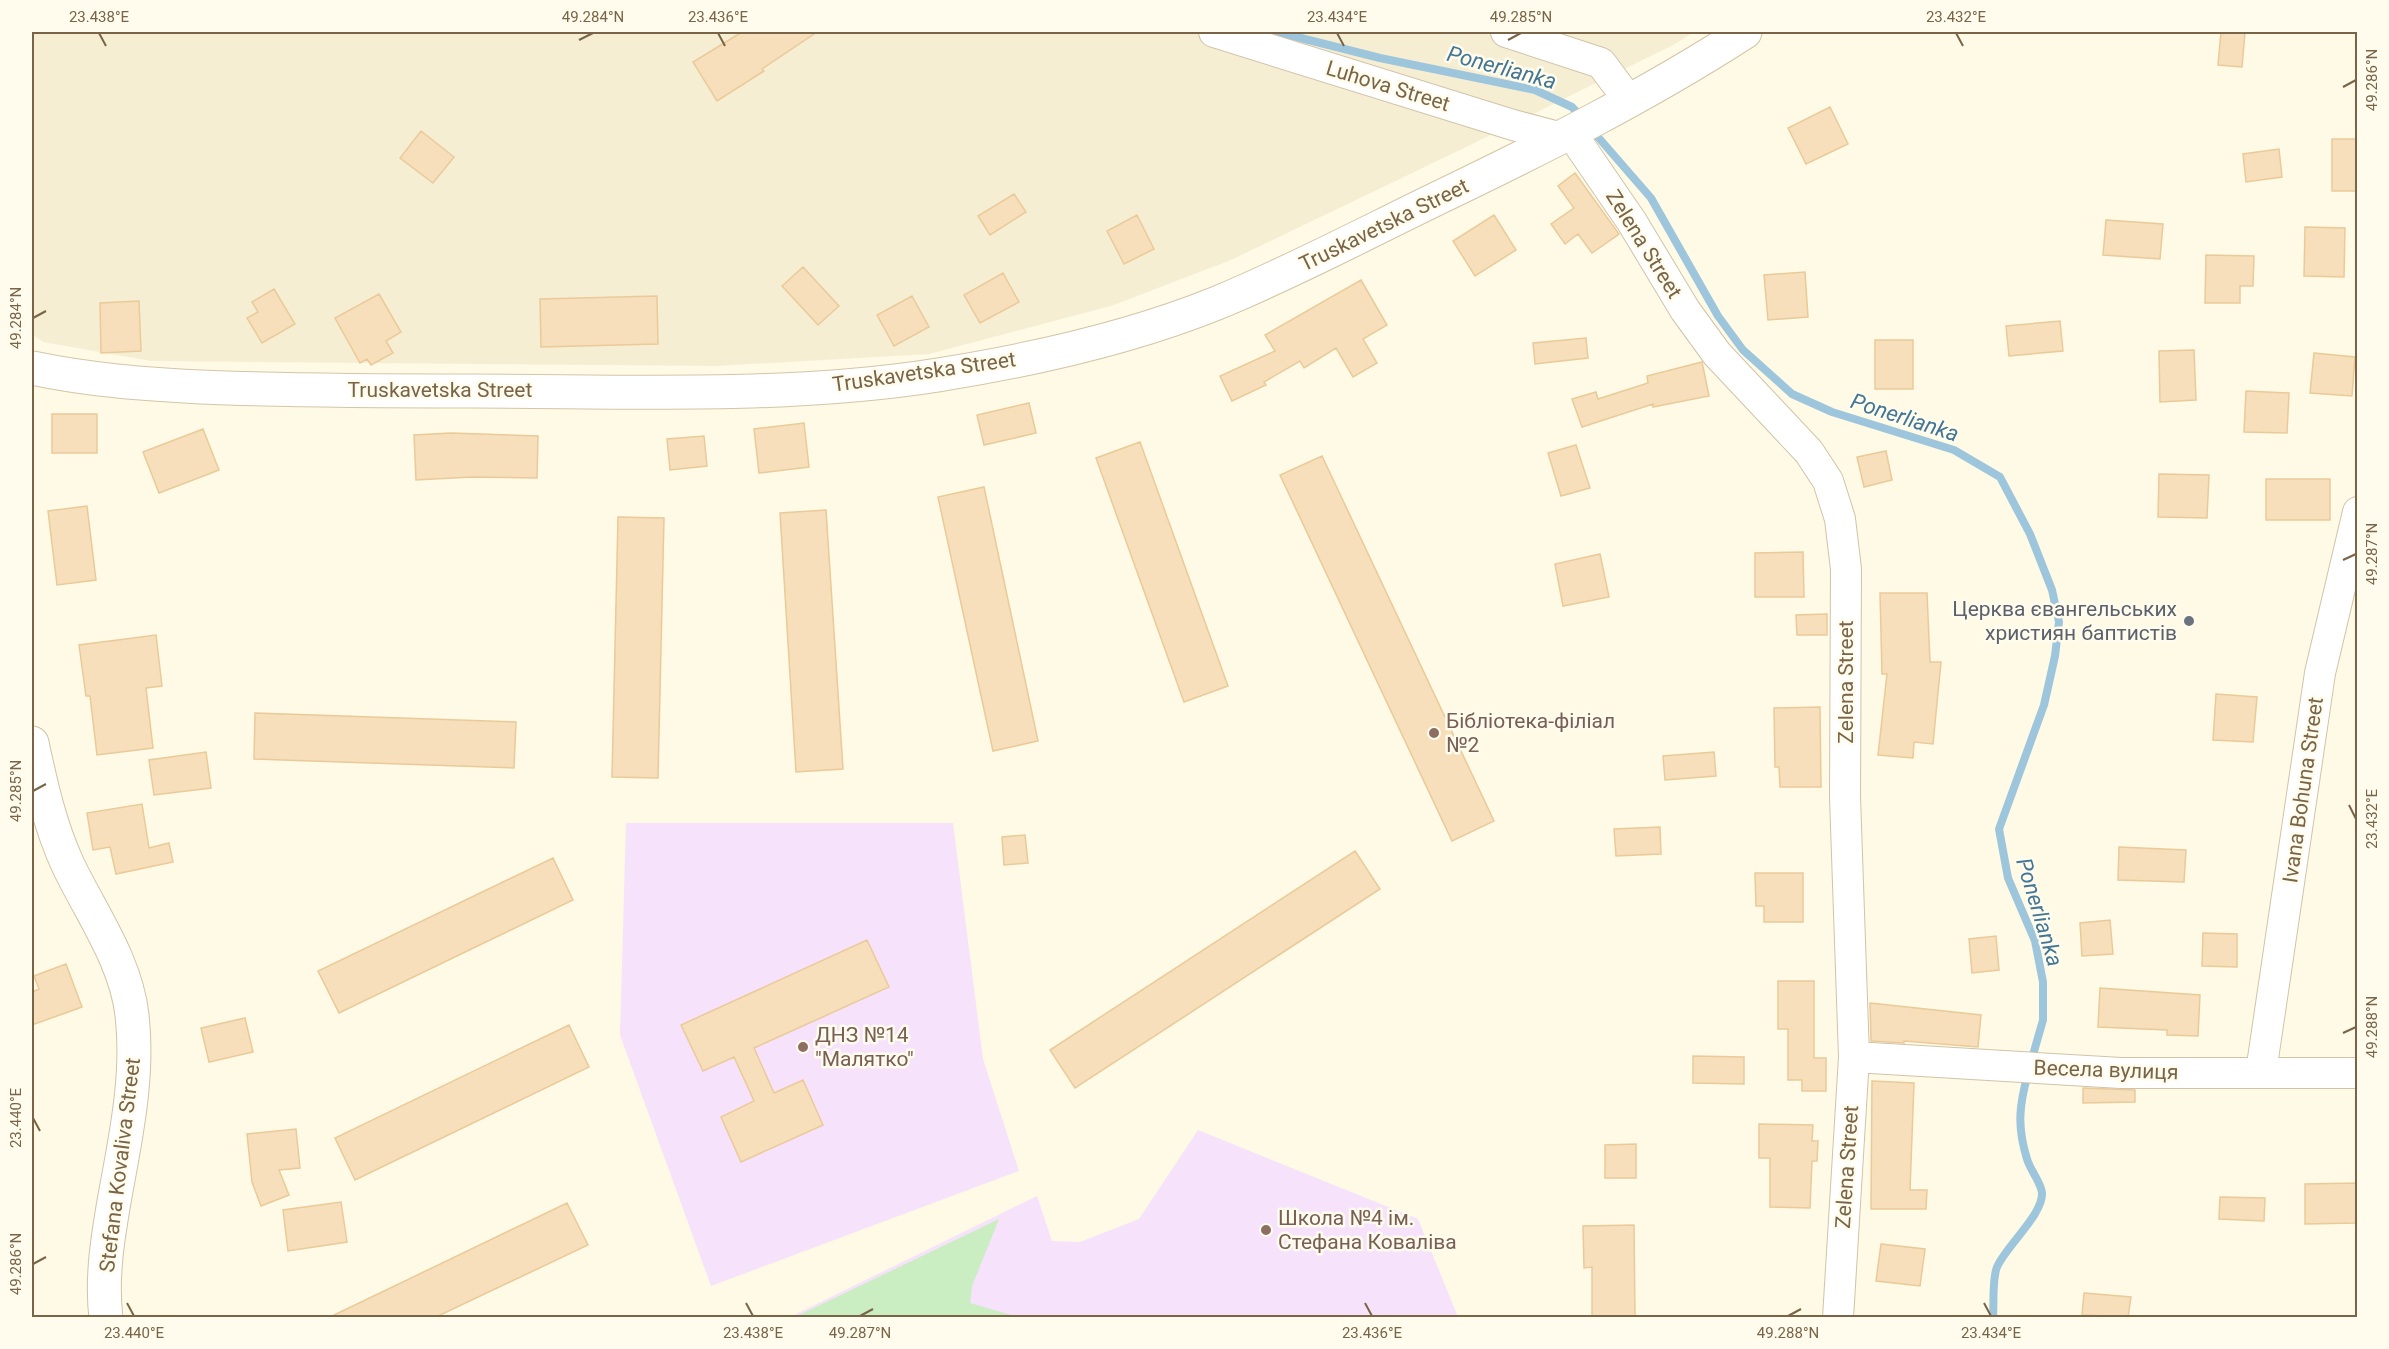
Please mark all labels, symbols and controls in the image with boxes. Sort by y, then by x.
text: 23.438°E [69,8,130,26]
text: 49.284°N [562,8,624,26]
text: 23.436°E [688,8,749,26]
text: 23.434°E [1307,8,1368,26]
text: 49.285°N [1490,8,1552,26]
text: 23.432°E [1926,8,1987,26]
water label: Ponerlianka [1445,41,1559,94]
text: 49.286°N [2363,49,2381,111]
street label: Luhova Street [1323,56,1453,116]
street label: Truskavetska Street [1296,174,1472,276]
street label: Zelena Street [1601,185,1687,303]
text: 49.284°N [7,287,25,349]
street label: Truskavetska Street [831,347,1017,397]
street label: Truskavetska Street [348,378,533,402]
water label: Ponerlianka [1848,388,1962,447]
text: 49.287°N [2363,523,2381,585]
place label: Церква євангельських християн баптистів [1952,597,2177,645]
marker: Церква євангельських християн баптистів [2182,614,2196,628]
street label: Zelena Street [1834,620,1858,744]
street label: Ivana Bohuna Street [2278,696,2328,884]
place label: Бібліотека-філіал №2 [1446,709,1615,757]
marker: Бібліотека-філіал №2 [1427,726,1441,740]
text: 49.285°N [7,760,25,822]
text: 23.432°E [2363,788,2381,849]
water label: Ponerlianka [2011,855,2068,969]
text: 49.288°N [2363,996,2381,1058]
place label: ДНЗ №14 "Малятко" [815,1023,914,1071]
marker: ДНЗ №14 "Малятко" [796,1040,810,1054]
street label: Весела вулиця [2033,1055,2179,1085]
street label: Stefana Kovaliva Street [95,1056,145,1274]
text: 23.440°E [7,1087,25,1148]
street label: Zelena Street [1831,1104,1863,1229]
place label: Школа №4 ім. Стефана Коваліва [1278,1206,1457,1254]
marker: Школа №4 ім. Стефана Коваліва [1259,1223,1273,1237]
text: 49.286°N [7,1233,25,1295]
text: 23.440°E [104,1324,165,1342]
text: 23.438°E [723,1324,784,1342]
text: 49.287°N [829,1324,891,1342]
text: 23.436°E [1342,1324,1403,1342]
text: 49.288°N [1757,1324,1819,1342]
text: 23.434°E [1961,1324,2022,1342]

